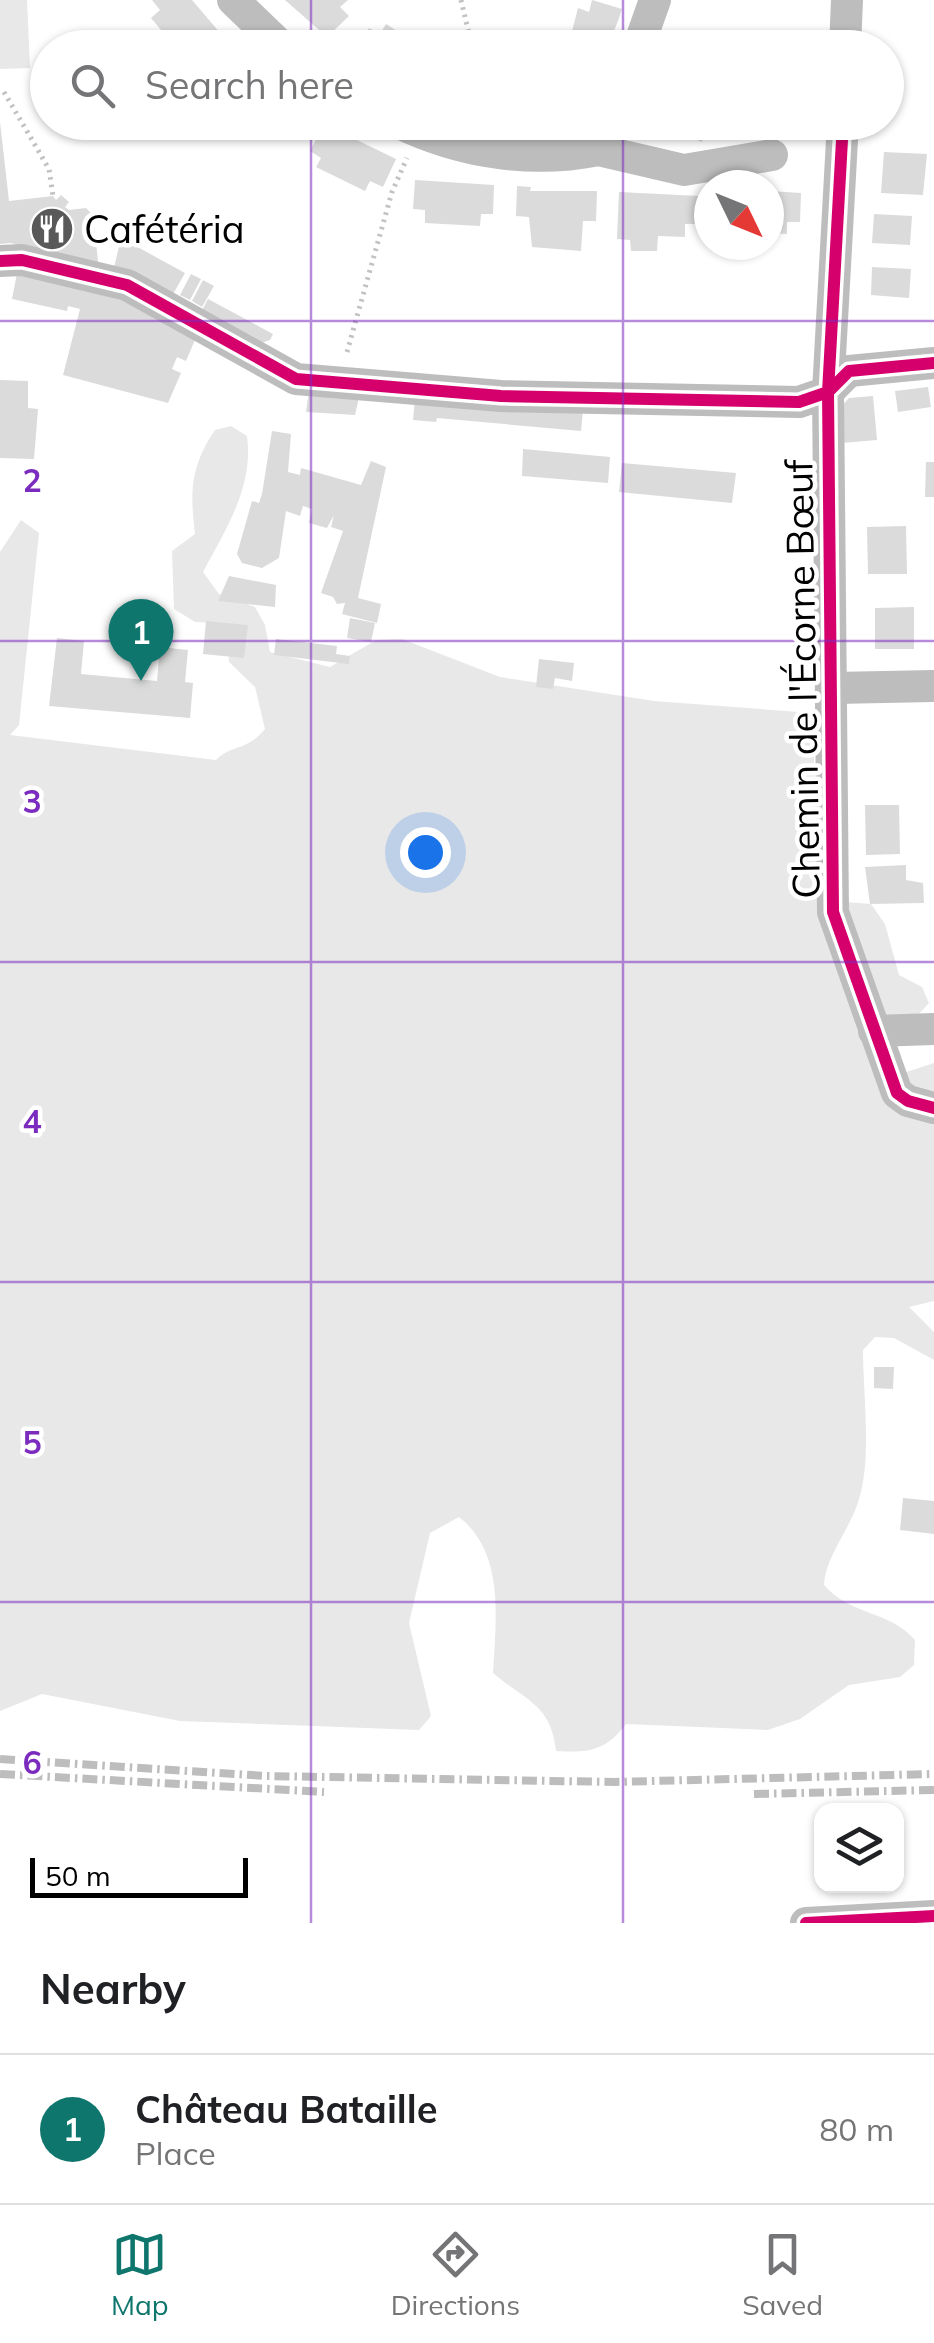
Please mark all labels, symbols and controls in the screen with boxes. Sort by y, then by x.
search box [30,30,904,140]
icon: search [65,58,120,113]
text: Search here [145,61,354,109]
north arrow [694,170,784,260]
place label: Cafétéria [84,205,245,253]
restaurant icon: Cafétéria [29,206,75,252]
street label: Chemin de l'Écorne Bœuf [774,458,830,899]
text: 2 [22,460,42,500]
pin: 1 [108,598,174,681]
text: 3 [22,781,42,821]
your location [400,827,451,878]
text: 4 [22,1101,42,1141]
text: 5 [22,1422,42,1462]
text: 6 [22,1742,42,1782]
map controls [814,1803,904,1893]
button: layers [814,1803,904,1893]
scale bar [30,1853,248,1898]
text: 50 m [45,1858,111,1893]
text: Nearby [40,1962,186,2015]
text: Château Bataille [135,2085,437,2133]
text: 1 [63,2109,82,2149]
text: 80 m [819,2109,894,2149]
text: Place [135,2133,216,2173]
tab: Map [111,2227,169,2322]
tab: Directions [391,2227,520,2322]
tab: Saved [742,2227,823,2322]

